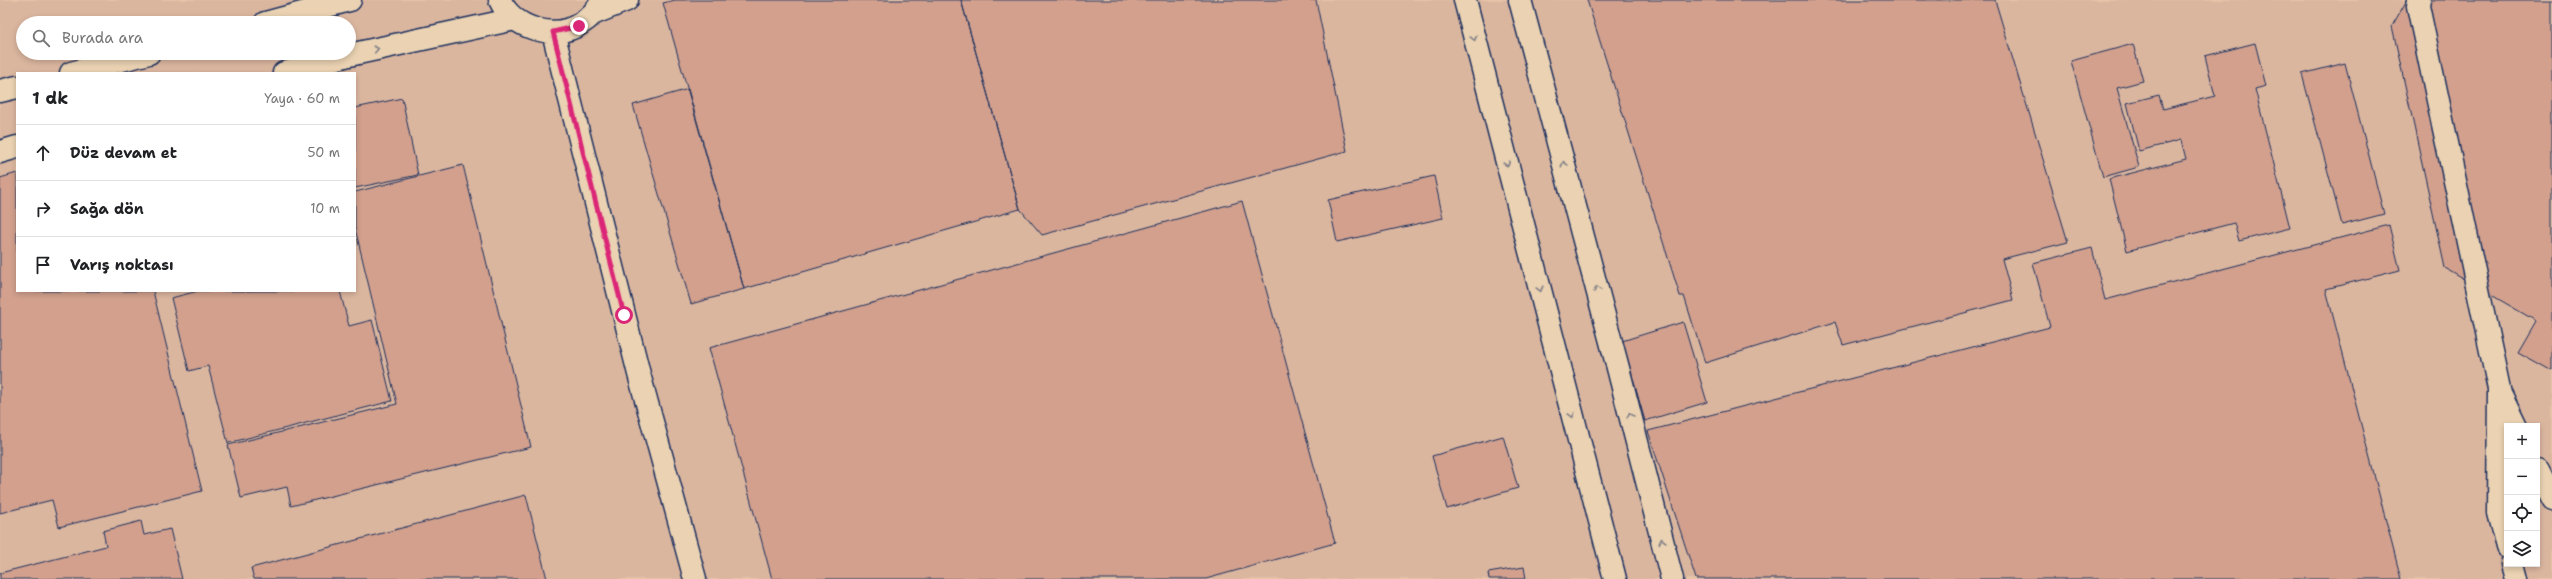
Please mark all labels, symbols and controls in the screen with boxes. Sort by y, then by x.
search box [16,16,356,60]
route end [570,17,588,35]
icon: search [30,27,52,49]
text: Burada ara [62,28,143,48]
one-way arrow [1470,35,1478,41]
one-way arrow [373,46,379,54]
text: 1 dk [32,87,68,109]
text: Yaya · 60 m [264,90,340,107]
icon: ahead [32,142,54,164]
text: Düz devam et [70,143,177,163]
text: 50 m [307,144,340,161]
one-way arrow [1502,160,1511,167]
one-way arrow [1560,161,1568,167]
icon: right [32,198,54,220]
text: Sağa dön [70,199,144,219]
text: 10 m [310,200,340,217]
icon: arrive [32,254,54,276]
text: Varış noktası [70,255,174,275]
one-way arrow [1535,286,1543,293]
one-way arrow [1593,286,1602,293]
route start [615,306,633,324]
one-way arrow [1567,412,1576,419]
one-way arrow [1626,412,1635,419]
map controls [2504,423,2540,567]
button: + [2504,423,2540,459]
button: − [2504,459,2540,495]
button: locate [2504,495,2540,531]
button: layers [2504,531,2540,567]
one-way arrow [1658,538,1667,545]

